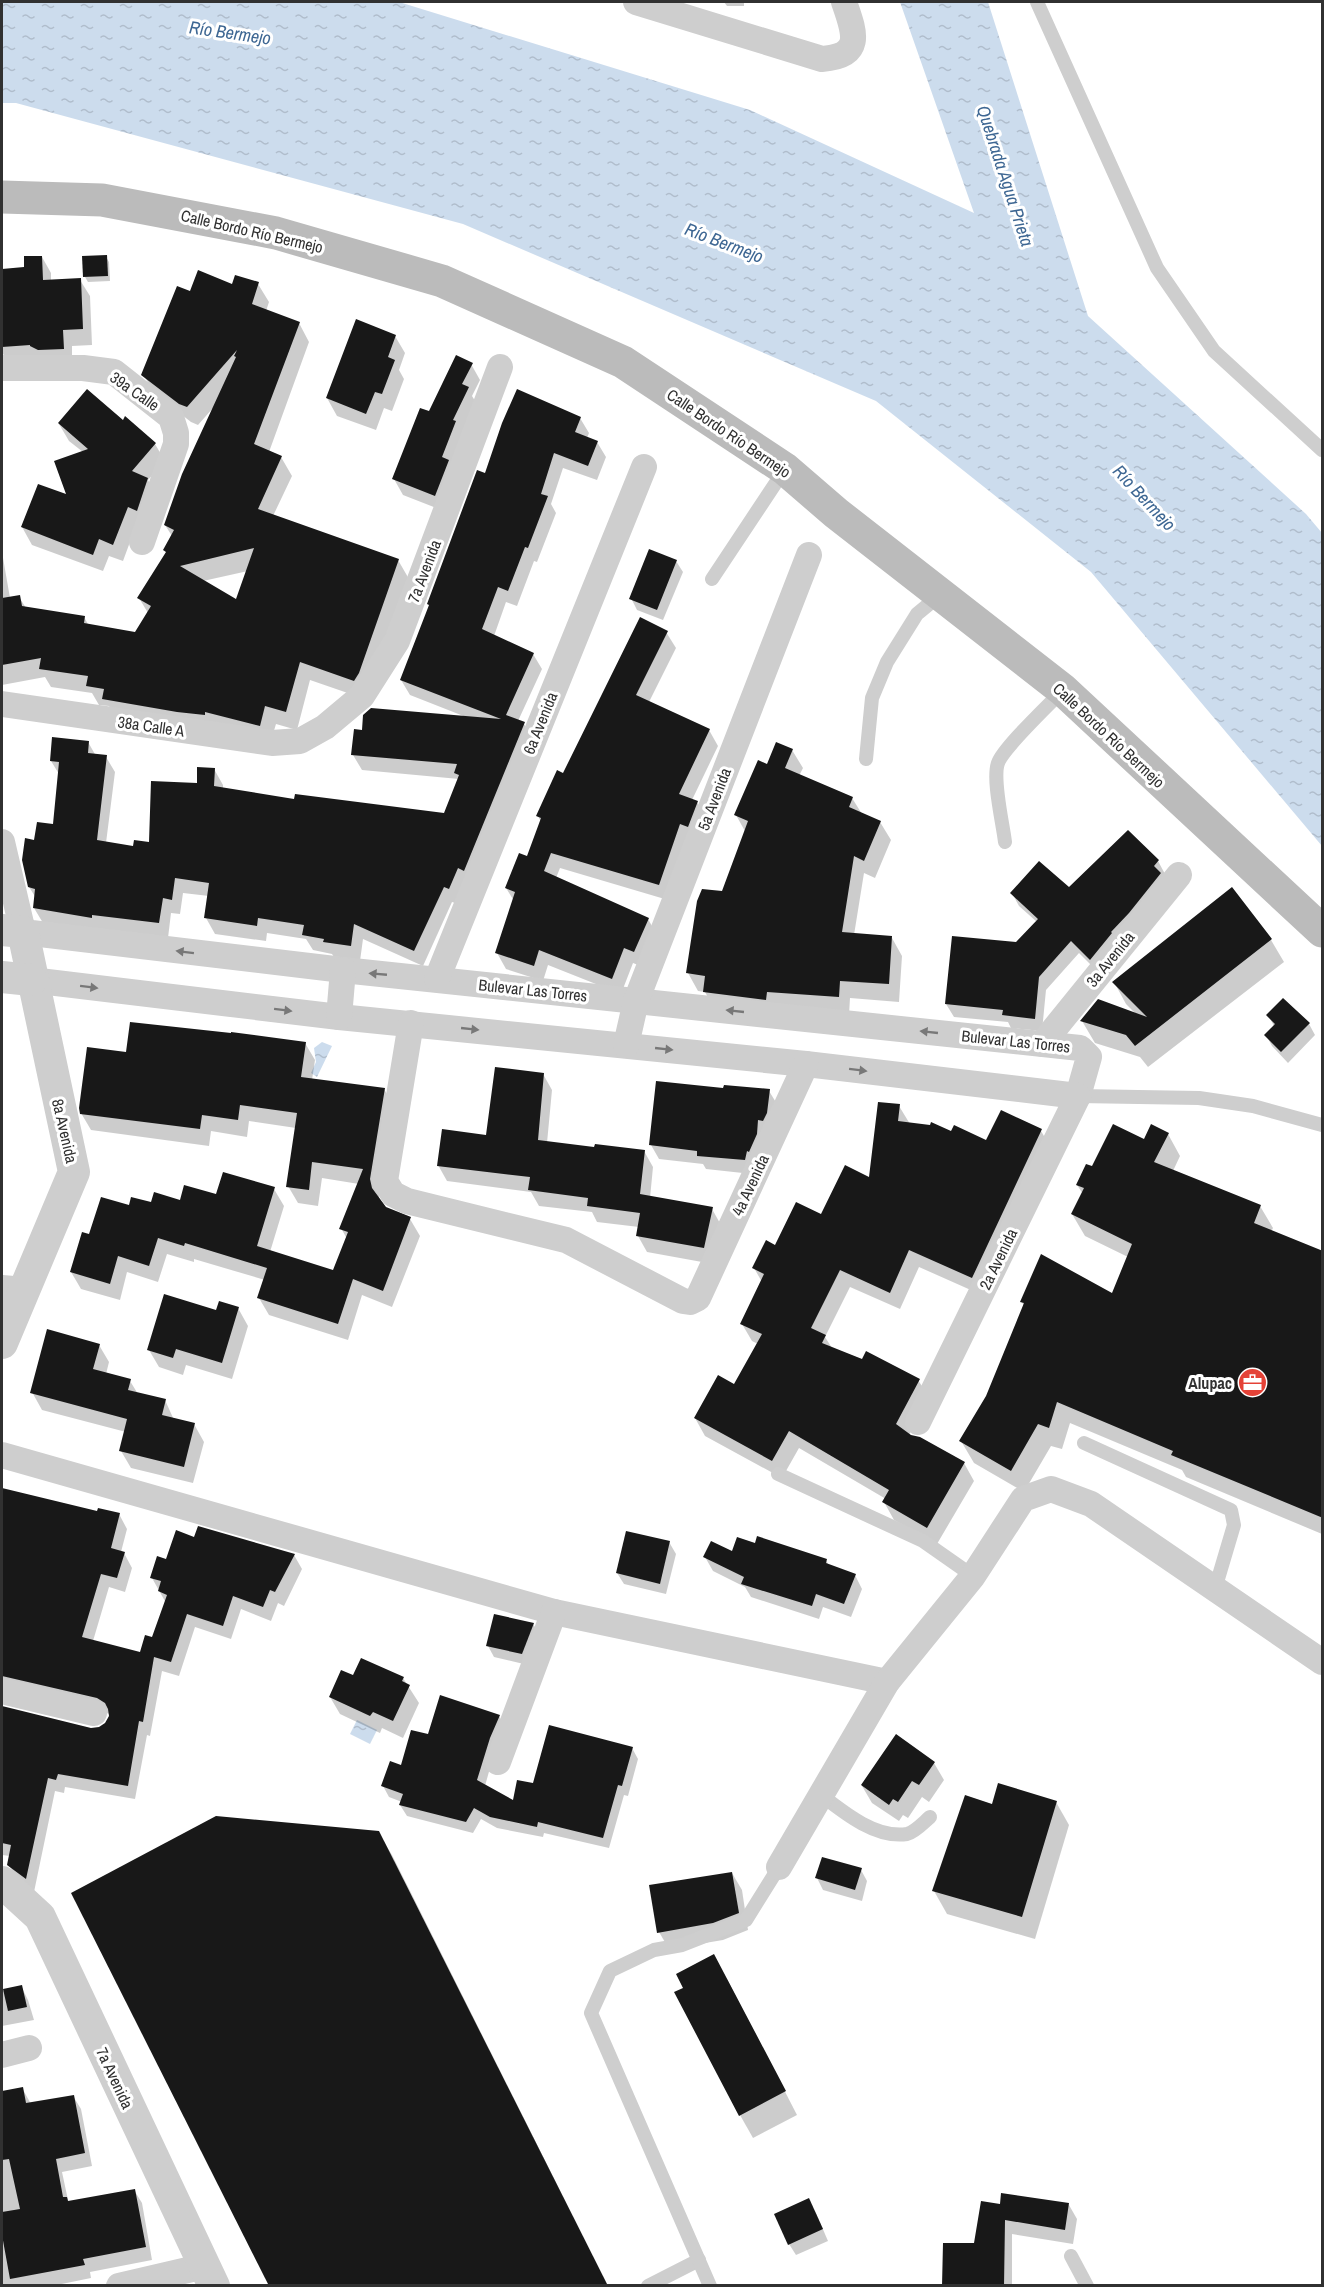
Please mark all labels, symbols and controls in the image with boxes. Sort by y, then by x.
water label: Río Bermejo [188,14,272,51]
water label: Quebrada Agua Prieta [971,102,1040,249]
street label: Calle Bordo Río Bermejo [179,204,325,258]
water label: Río Bermejo [681,216,767,269]
street label: 39a Calle [106,366,164,416]
street label: Calle Bordo Río Bermejo [663,383,795,483]
water label: Río Bermejo [1107,459,1181,536]
street label: 7a Avenida [402,536,446,605]
street label: Calle Bordo Río Bermejo [1048,677,1170,793]
street label: 6a Avenida [518,688,563,757]
street label: 38a Calle A [116,710,186,742]
street label: 5a Avenida [692,764,736,833]
street label: 3a Avenida [1081,926,1140,991]
one-way arrow [175,947,194,956]
one-way arrow [369,969,388,979]
street label: Bulevar Las Torres [478,973,588,1007]
one-way arrow [80,982,99,992]
one-way arrow [274,1005,293,1015]
one-way arrow [725,1006,744,1016]
one-way arrow [460,1024,479,1034]
street label: Bulevar Las Torres [961,1024,1071,1058]
one-way arrow [919,1027,938,1037]
one-way arrow [654,1044,673,1054]
one-way arrow [848,1066,867,1075]
street label: 8a Avenida [47,1097,83,1166]
street label: 4a Avenida [726,1150,774,1219]
street label: 2a Avenida [974,1224,1023,1293]
office icon: Alupac [1237,1367,1269,1399]
place label: Alupac [1188,1372,1232,1394]
street label: 7a Avenida [91,2044,139,2113]

